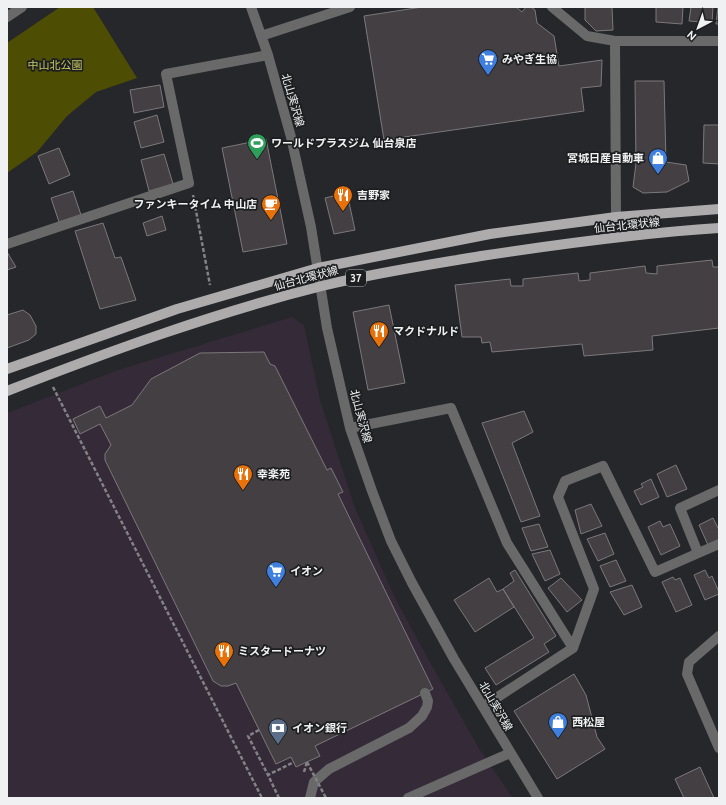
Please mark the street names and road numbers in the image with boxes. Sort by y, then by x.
street label: 北山実沢線 [280,72,306,128]
street label: 仙台北環状線 [594,216,660,234]
street label: 仙台北環状線 [273,264,339,292]
road number: 37 [346,270,366,286]
street label: 北山実沢線 [348,388,374,444]
street label: 北山実沢線 [477,679,515,733]

